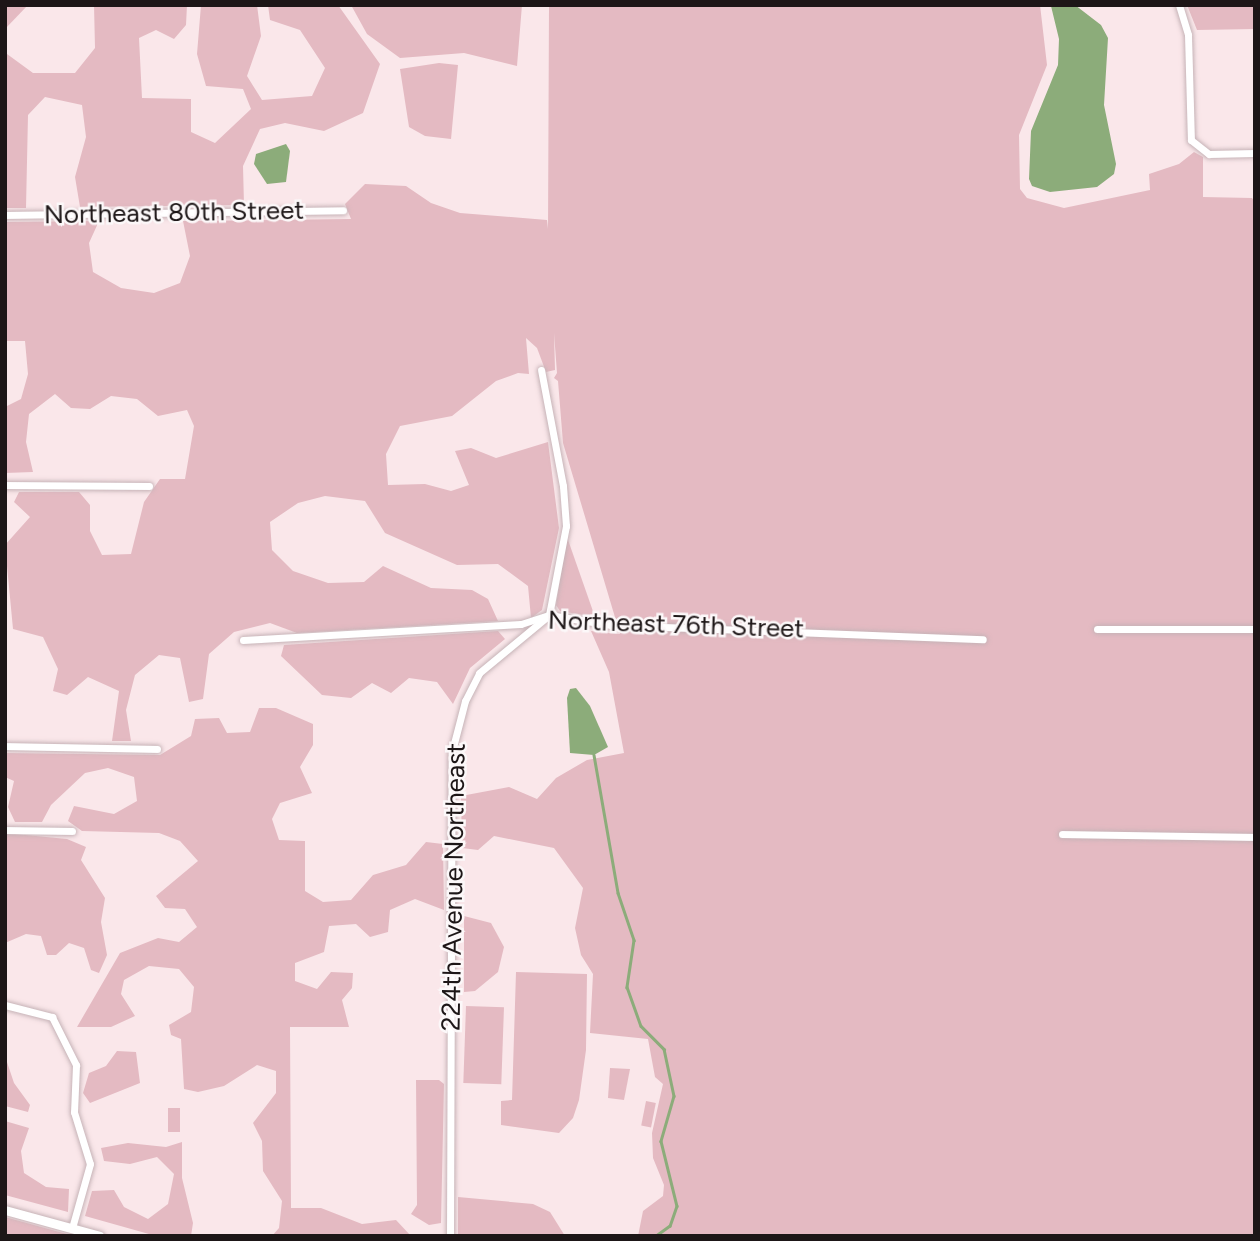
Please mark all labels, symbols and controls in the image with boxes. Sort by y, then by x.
street label: Northeast 80th Street [44,195,304,231]
street label: Northeast 76th Street [547,605,805,645]
street label: 224th Avenue Northeast [436,743,472,1031]

